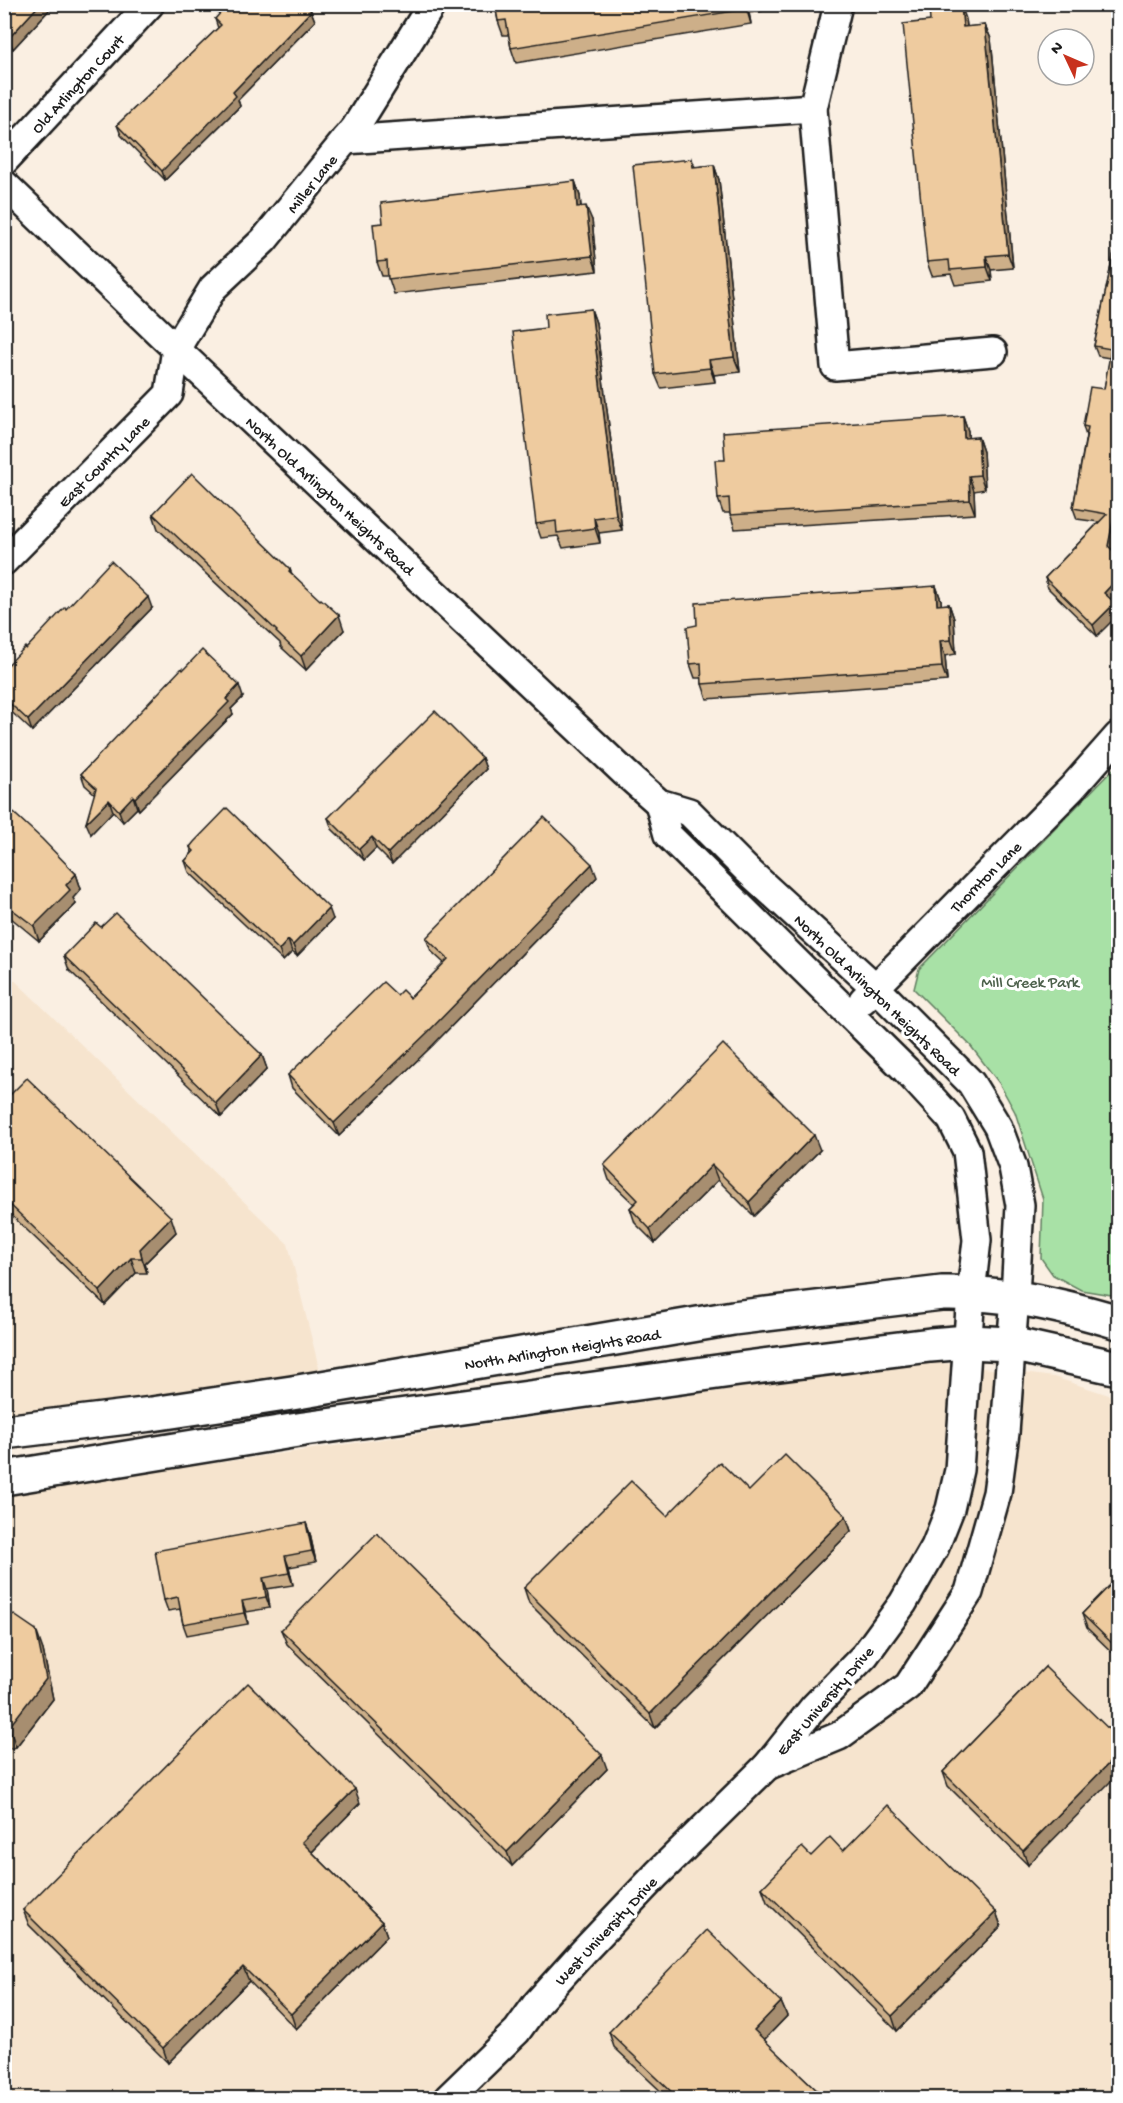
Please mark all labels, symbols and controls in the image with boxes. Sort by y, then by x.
north arrow [1036,27,1096,87]
street label: Old Arlington Court [29,31,131,139]
text: N [1047,38,1069,59]
street label: Miller Lane [284,151,344,218]
street label: East Country Lane [56,413,156,513]
street label: North Old Arlington Heights Road [240,414,418,582]
street label: Thornton Lane [947,838,1028,919]
street label: North Old Arlington Heights Road [788,912,964,1082]
park label: Mill Creek Park [981,975,1081,994]
street label: North Arlington Heights Road [463,1326,663,1376]
street label: East University Drive [774,1643,880,1761]
street label: West University Drive [552,1874,663,1991]

